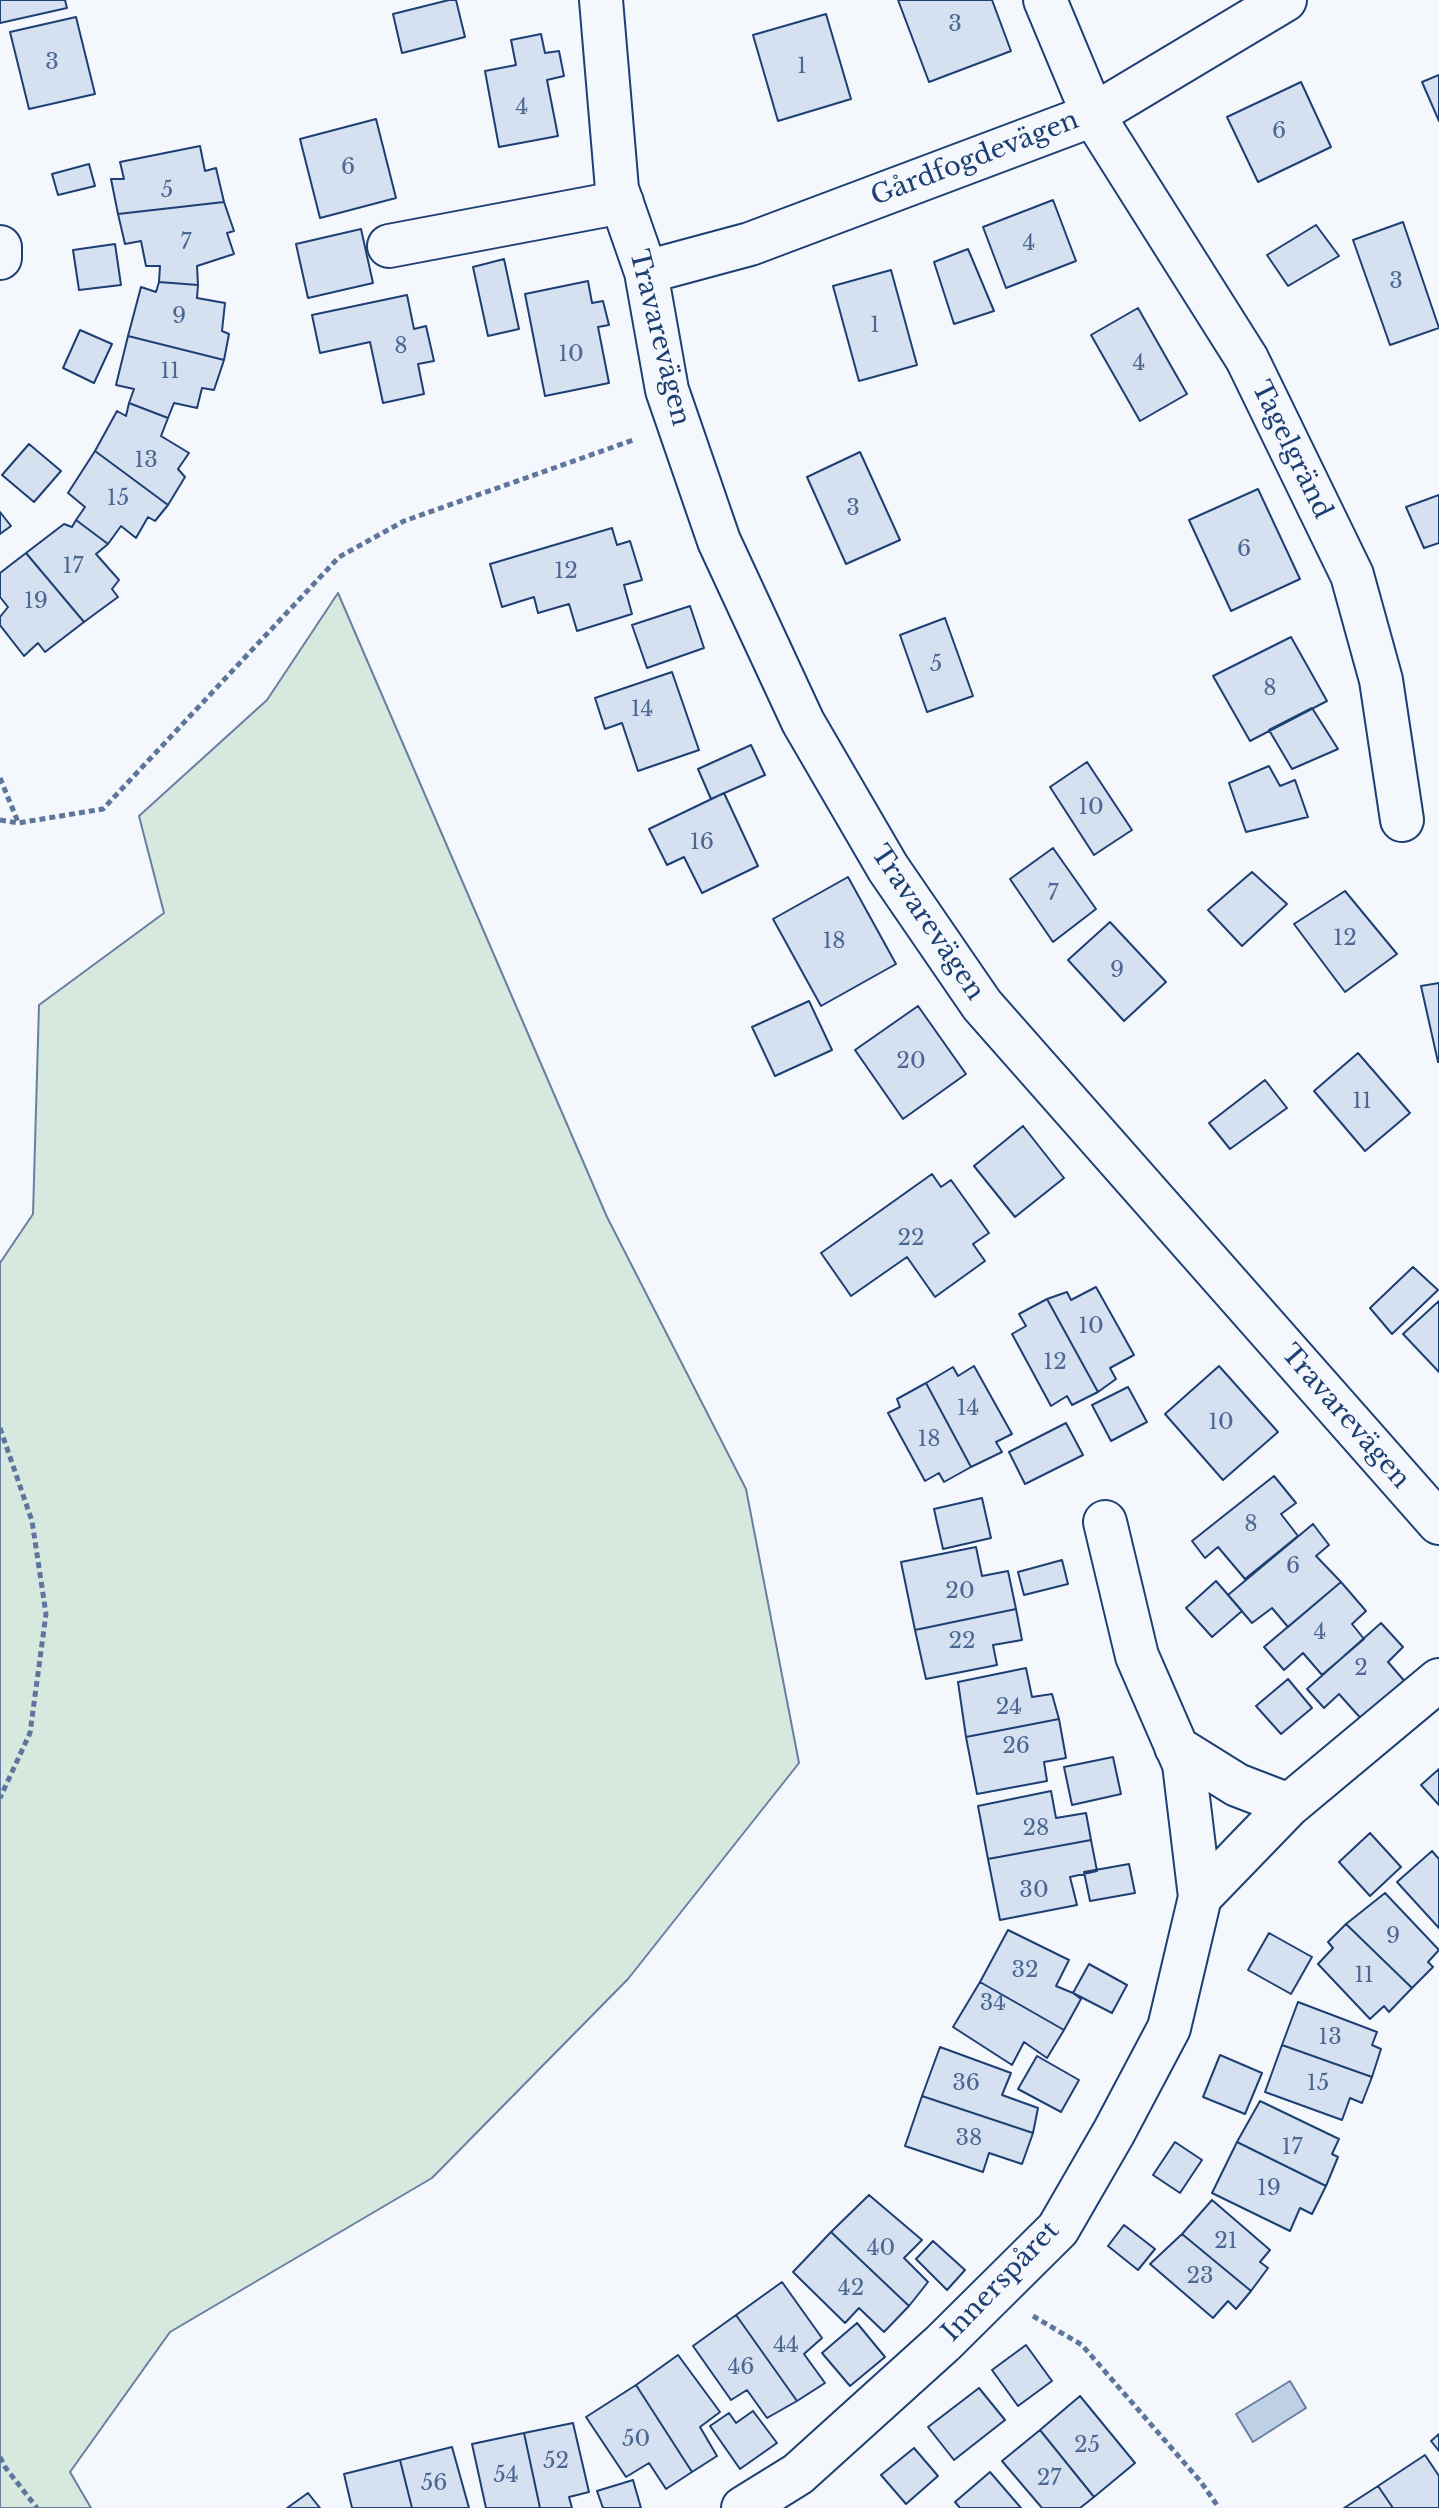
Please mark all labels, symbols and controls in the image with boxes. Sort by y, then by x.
house number: 3 [948,12,962,38]
house number: 3 [45,50,59,76]
house number: 1 [797,54,807,80]
house number: 4 [516,95,528,121]
street label: Gårdfogdevägen [867,105,1083,213]
house number: 6 [1272,119,1286,145]
house number: 6 [341,155,355,181]
house number: 5 [161,178,173,204]
house number: 7 [180,230,192,256]
house number: 4 [1023,231,1035,257]
street label: Travarevägen [622,247,696,429]
house number: 3 [1389,269,1403,295]
house number: 9 [172,304,186,330]
house number: 1 [870,313,880,339]
house number: 8 [394,334,408,360]
house number: 10 [558,342,584,368]
house number: 4 [1133,351,1145,377]
house number: 11 [160,359,180,385]
street label: Tagelgränd [1244,376,1338,524]
house number: 13 [134,448,158,474]
house number: 15 [107,486,129,512]
house number: 3 [846,496,860,522]
house number: 6 [1237,537,1251,563]
house number: 17 [63,554,83,580]
house number: 12 [554,559,578,585]
house number: 19 [24,589,48,615]
house number: 5 [930,652,942,678]
house number: 8 [1263,676,1277,702]
house number: 14 [631,697,653,723]
house number: 10 [1078,795,1104,821]
house number: 16 [690,830,714,856]
street label: Travarevägen [864,840,990,1006]
house number: 7 [1047,881,1059,907]
house number: 12 [1333,926,1357,952]
house number: 18 [822,929,846,955]
house number: 9 [1110,958,1124,984]
house number: 20 [896,1049,926,1075]
house number: 11 [1352,1089,1372,1115]
house number: 22 [897,1226,925,1252]
house number: 10 [1078,1314,1104,1340]
street label: Travarevägen [1274,1339,1416,1495]
house number: 12 [1043,1350,1067,1376]
house number: 14 [957,1396,979,1422]
house number: 10 [1208,1410,1234,1436]
house number: 18 [917,1427,941,1453]
house number: 8 [1244,1512,1258,1538]
house number: 6 [1286,1554,1300,1580]
house number: 20 [945,1579,975,1605]
house number: 4 [1314,1620,1326,1646]
house number: 22 [948,1629,976,1655]
house number: 2 [1354,1656,1368,1682]
house number: 24 [996,1695,1022,1721]
house number: 26 [1002,1734,1030,1760]
house number: 28 [1023,1816,1049,1842]
house number: 30 [1019,1878,1049,1904]
house number: 9 [1386,1924,1400,1950]
house number: 32 [1011,1958,1039,1984]
house number: 11 [1354,1963,1374,1989]
house number: 34 [980,1991,1006,2017]
house number: 13 [1318,2025,1342,2051]
house number: 36 [952,2071,980,2097]
house number: 15 [1307,2071,1329,2097]
house number: 38 [956,2126,982,2152]
house number: 17 [1282,2135,1302,2161]
house number: 19 [1257,2176,1281,2202]
street label: Innerspåret [936,2216,1066,2348]
house number: 21 [1214,2229,1238,2255]
house number: 40 [867,2236,895,2262]
house number: 23 [1186,2264,1214,2290]
house number: 42 [838,2276,864,2302]
house number: 44 [773,2333,799,2359]
house number: 46 [727,2355,755,2381]
house number: 50 [622,2427,650,2453]
house number: 25 [1074,2433,1100,2459]
house number: 52 [543,2449,569,2475]
house number: 54 [493,2463,519,2489]
house number: 27 [1037,2466,1061,2492]
house number: 56 [421,2471,447,2497]

